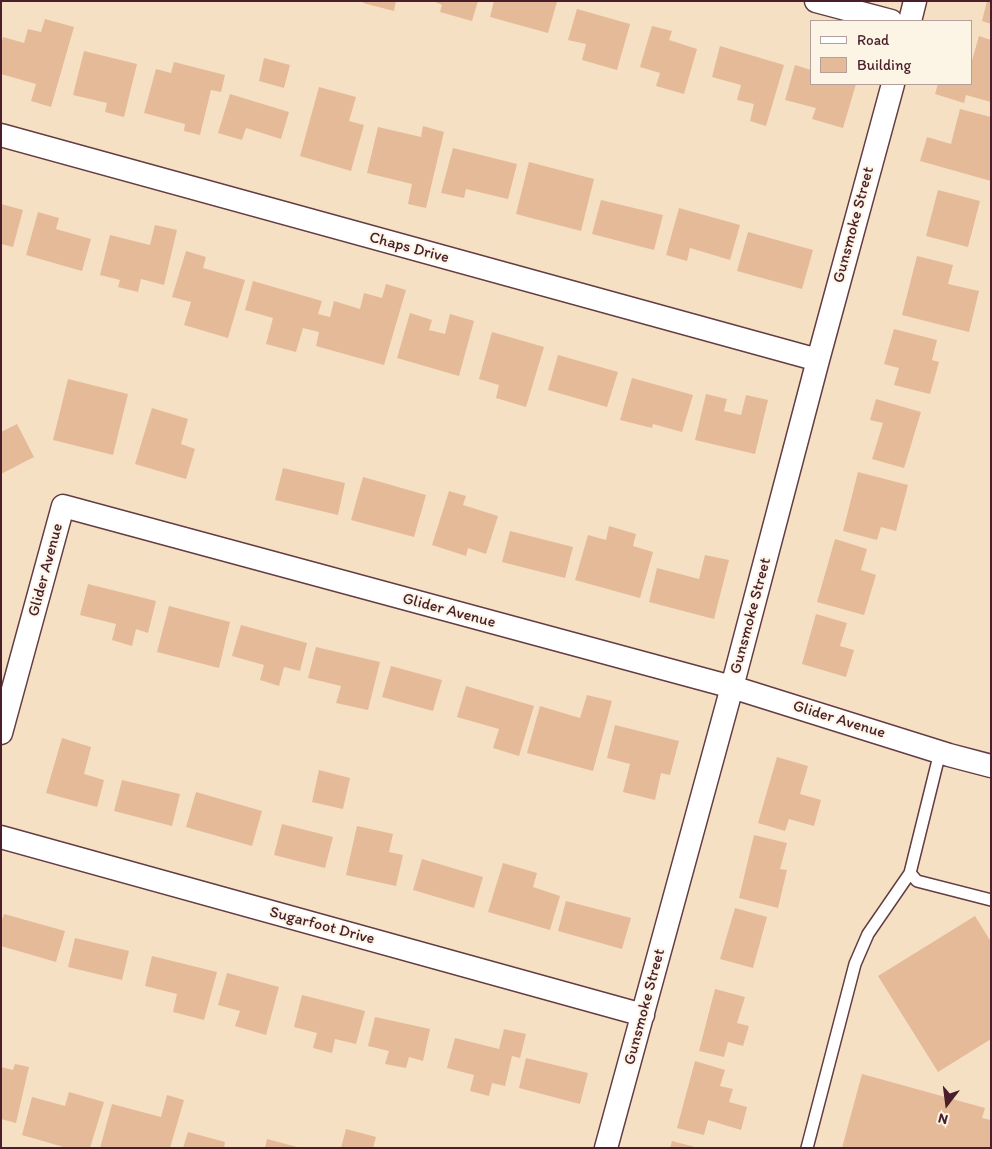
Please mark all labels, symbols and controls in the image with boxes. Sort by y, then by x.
legend [810,20,972,85]
text: Road [857,31,889,49]
text: Building [857,56,911,74]
street label: Gunsmoke Street [829,165,879,285]
street label: Chaps Drive [367,228,451,268]
street label: Glider Avenue [24,521,68,619]
street label: Gunsmoke Street [726,556,776,676]
street label: Glider Avenue [400,589,498,633]
street label: Glider Avenue [790,697,888,743]
street label: Sugarfoot Drive [267,903,377,949]
street label: Gunsmoke Street [620,947,670,1067]
north arrow [922,1079,972,1129]
text: N [936,1110,950,1128]

